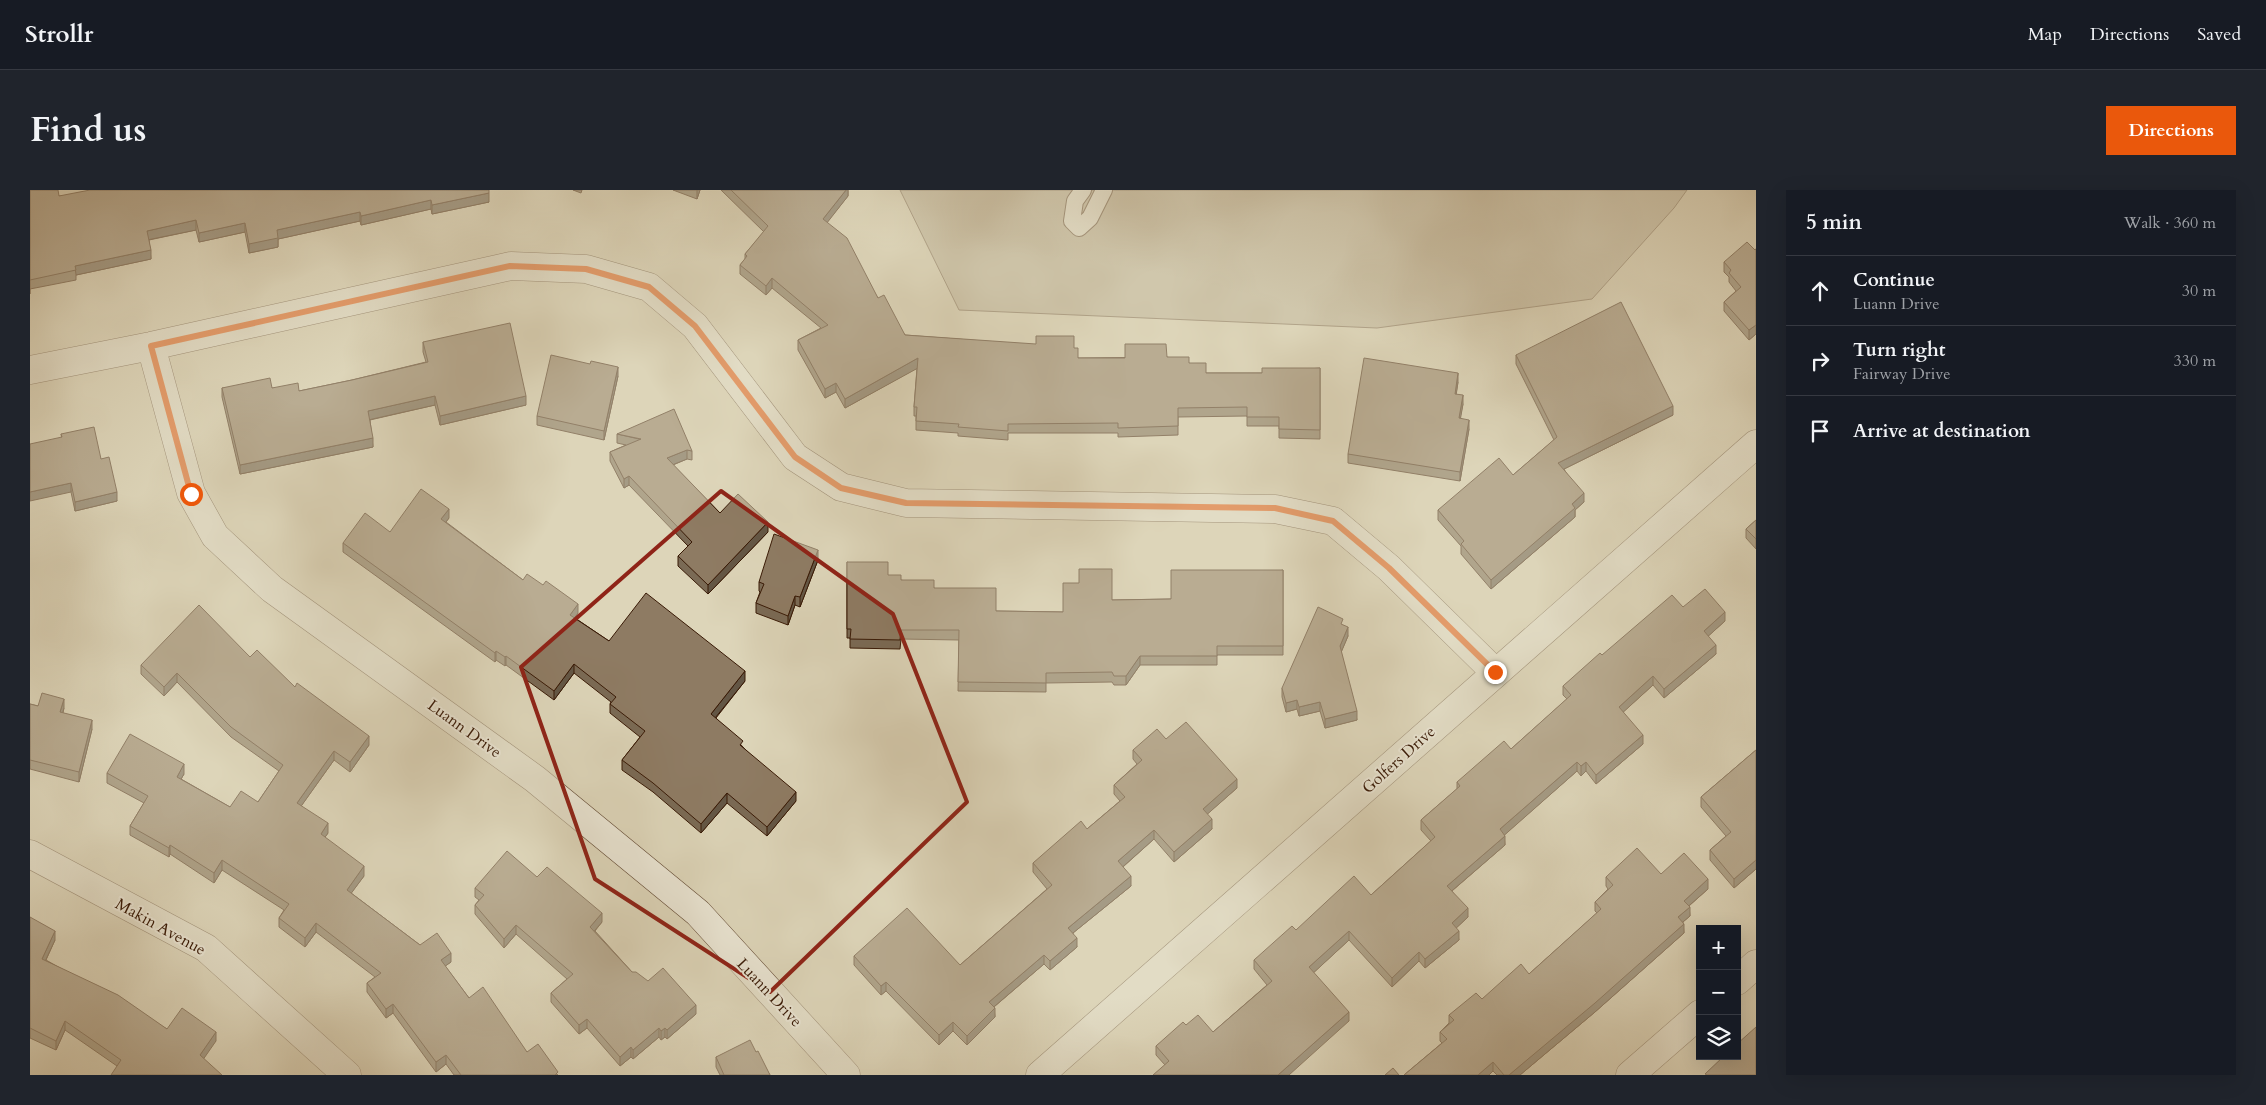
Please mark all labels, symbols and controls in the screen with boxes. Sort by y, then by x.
text: Strollr [25,18,93,51]
text: Map [2028,22,2062,47]
text: Directions [2090,22,2169,47]
text: Saved [2197,22,2241,47]
text: Find us [30,106,146,154]
button: Directions [2106,106,2236,155]
text: 5 min [1806,208,1862,237]
text: Walk · 360 m [2124,212,2216,234]
text: Continue [1853,267,1935,293]
icon: ahead [1806,277,1834,305]
text: 30 m [2182,280,2216,302]
text: Luann Drive [1853,293,1940,315]
text: Turn right [1853,337,1945,363]
icon: right [1806,347,1834,375]
text: 330 m [2174,350,2216,372]
text: Fairway Drive [1853,363,1951,385]
icon: arrive [1806,417,1834,445]
text: Arrive at destination [1853,418,2030,444]
route start [180,483,203,506]
route end [1484,661,1507,684]
street label: Luann Drive [423,694,506,763]
street label: Golfers Drive [1357,721,1440,799]
street label: Makin Avenue [111,893,210,961]
map controls [1696,925,1741,1060]
button: + [1696,925,1741,970]
street label: Luann Drive [732,954,807,1032]
button: − [1696,970,1741,1015]
button: layers [1696,1015,1741,1060]

